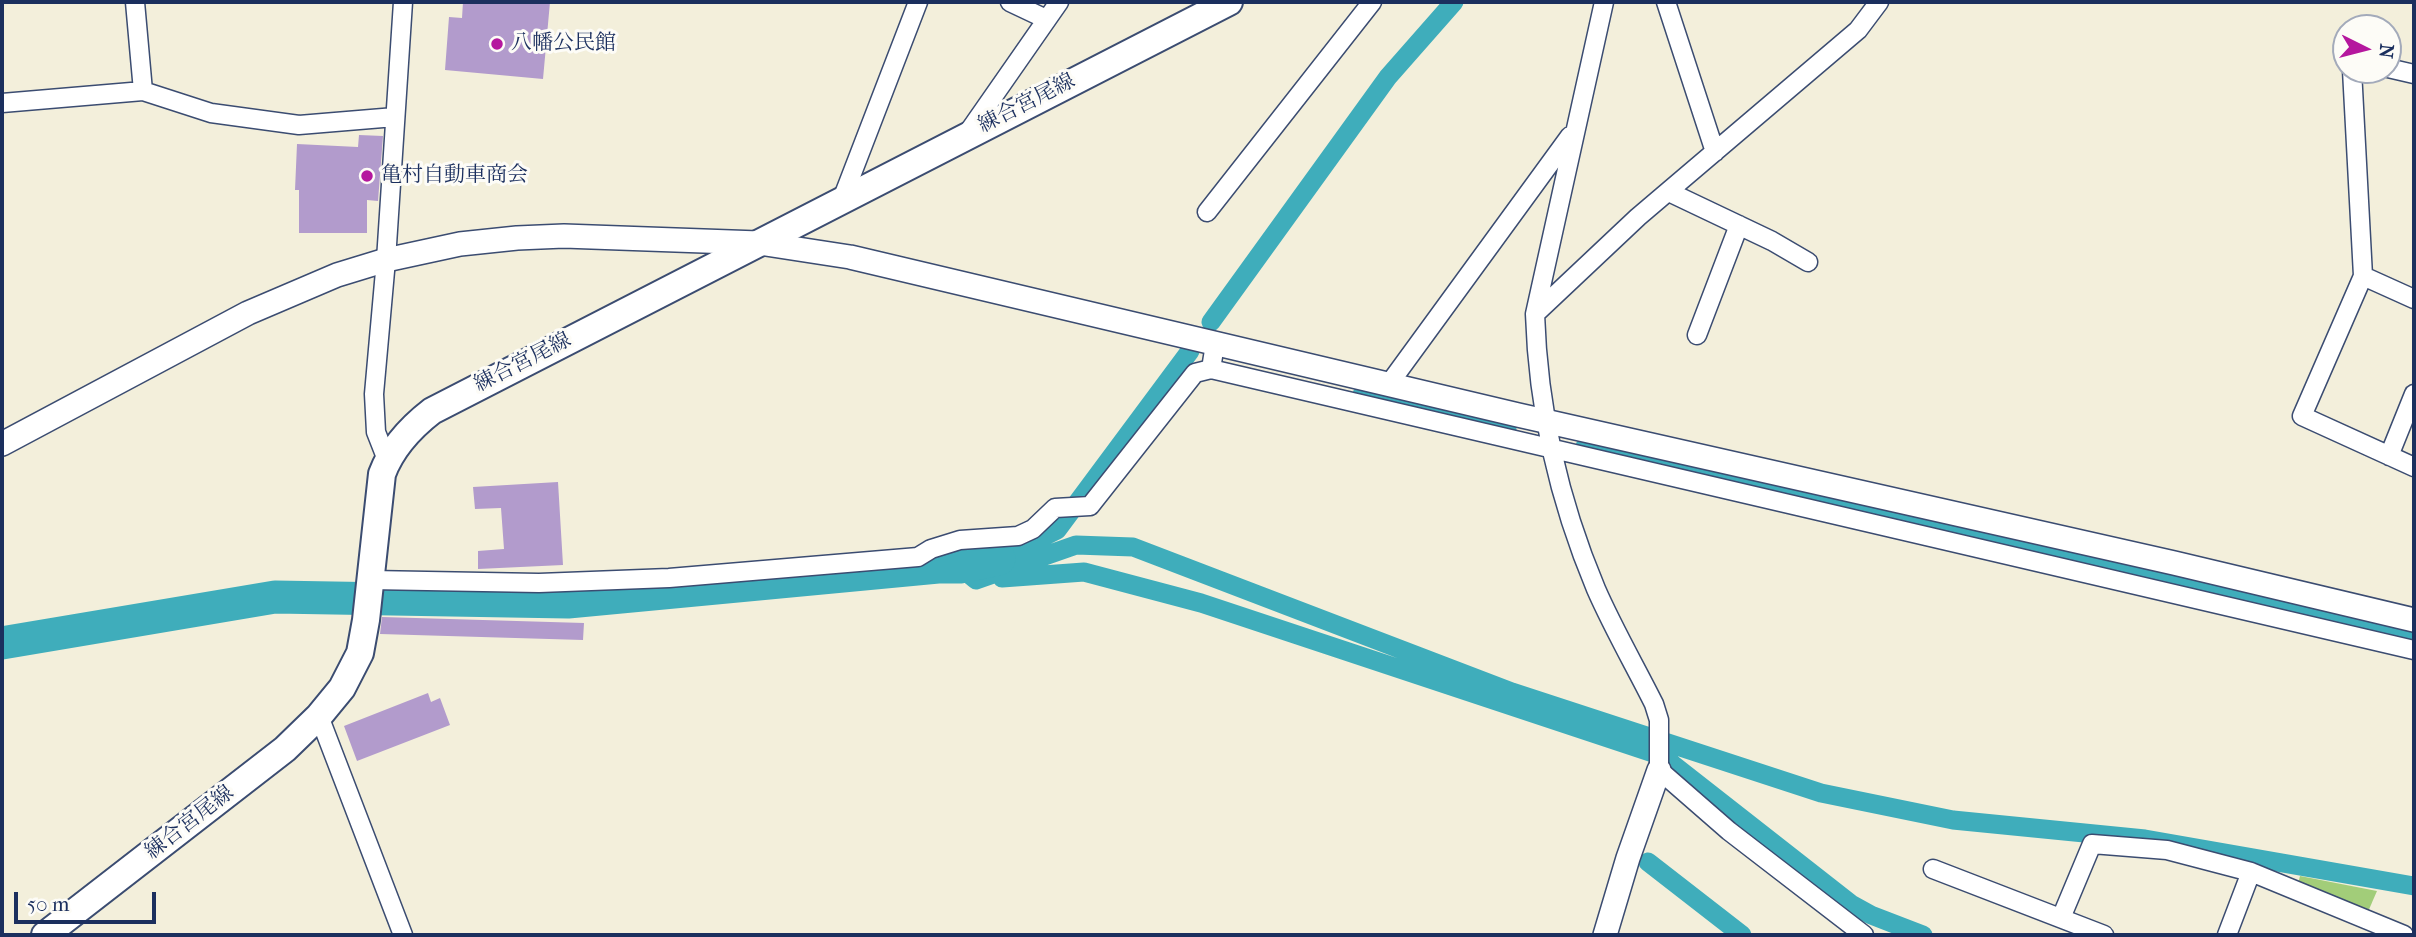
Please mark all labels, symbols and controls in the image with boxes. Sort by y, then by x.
north arrow [2332,14,2402,84]
place label: 八幡公民館 [511,31,616,57]
marker: 八幡公民館 [489,36,505,52]
text: N [2374,43,2398,59]
street label: 練合宮尾線 [975,69,1079,139]
place label: 亀村自動車商会 [381,163,528,189]
marker: 亀村自動車商会 [359,168,375,184]
street label: 練合宮尾線 [471,328,575,398]
street label: 練合宮尾線 [141,781,239,865]
scale bar [18,878,159,922]
text: 50 m [27,892,70,916]

